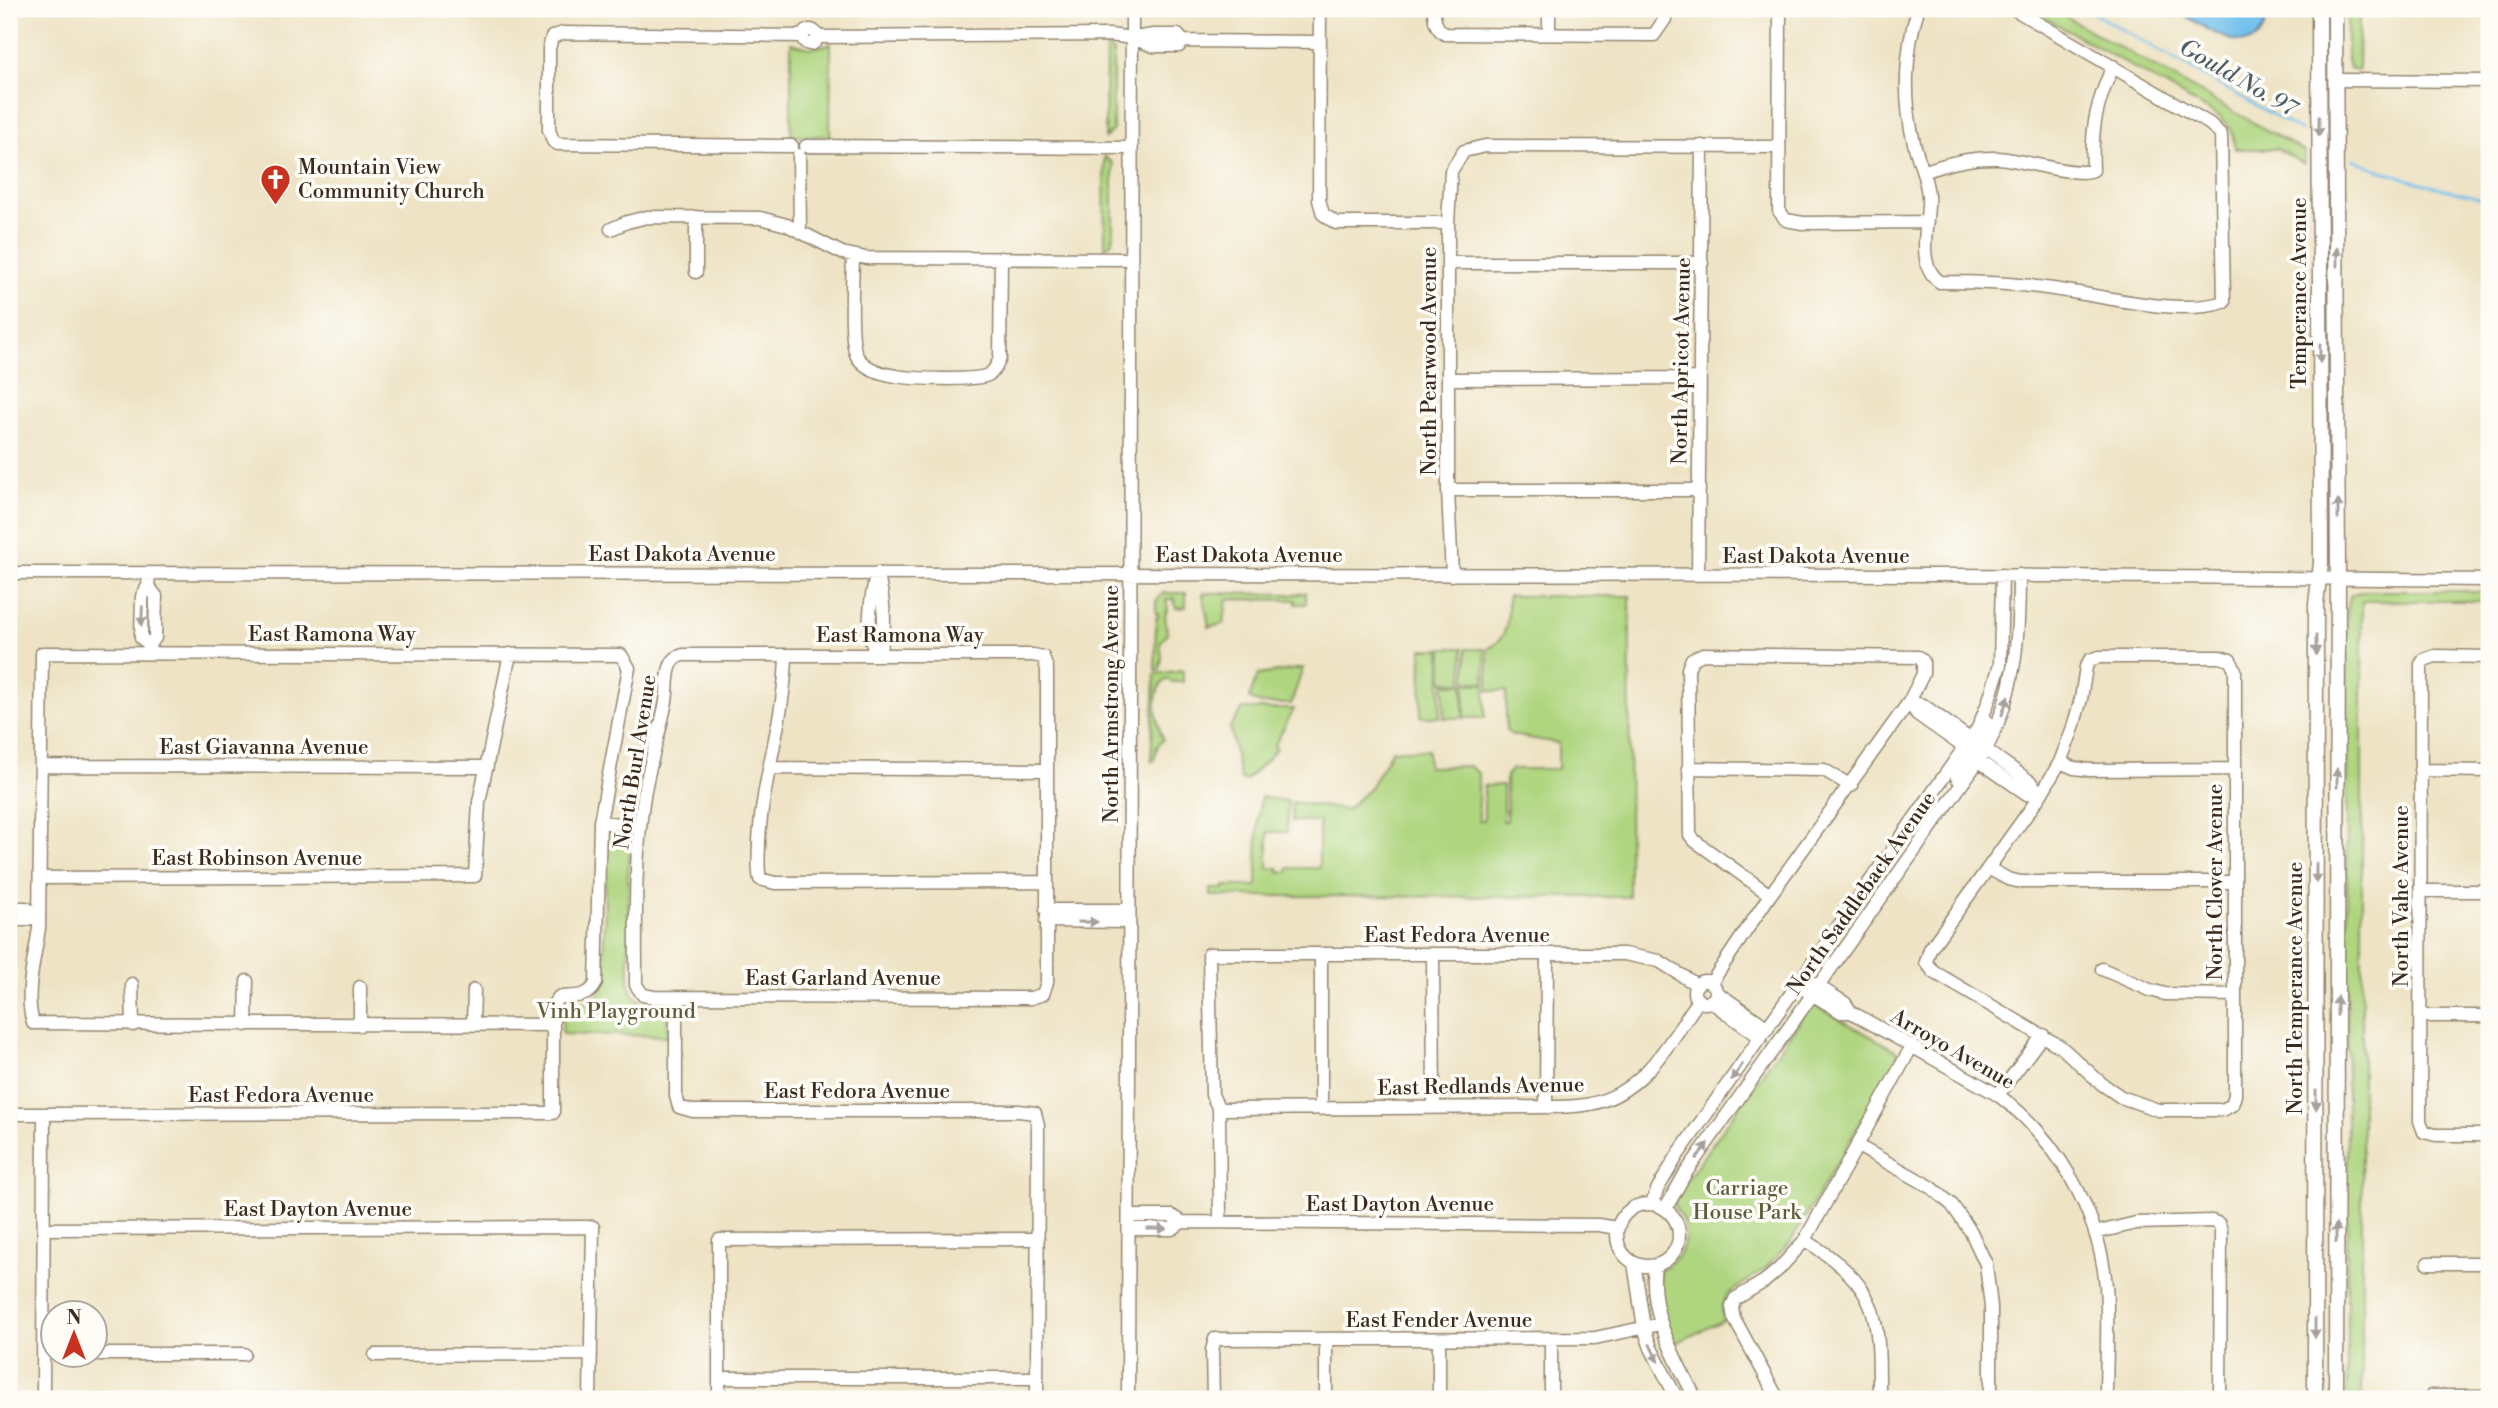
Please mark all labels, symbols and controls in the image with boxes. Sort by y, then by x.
water label: Gould No. 97 [2174,33,2304,124]
one-way arrow [2313,115,2325,137]
place label: Mountain View Community Church [298,155,485,205]
church icon: Mountain View Community Church [258,162,292,206]
street label: Temperance Avenue [2287,197,2313,389]
one-way arrow [2331,246,2343,268]
street label: North Pearwood Avenue [1417,247,1443,475]
street label: North Apricot Avenue [1667,257,1697,465]
one-way arrow [2314,343,2326,365]
one-way arrow [2332,498,2343,520]
street label: East Dakota Avenue [588,542,776,568]
street label: East Dakota Avenue [1155,543,1343,569]
street label: East Dakota Avenue [1722,544,1910,570]
street label: North Armstrong Avenue [1099,585,1125,823]
one-way arrow [136,605,147,627]
street label: East Ramona Way [248,622,417,648]
street label: East Ramona Way [816,623,985,649]
one-way arrow [2310,634,2322,656]
street label: North Burl Avenue [609,673,663,851]
one-way arrow [2000,695,2011,716]
street label: East Giavanna Avenue [159,735,369,761]
one-way arrow [2331,767,2343,789]
street label: North Clover Avenue [2203,784,2229,980]
street label: North Saddleback Avenue [1782,787,1942,1000]
street label: North Vahe Avenue [2389,805,2415,987]
street label: East Robinson Avenue [152,846,362,872]
street label: North Temperance Avenue [2283,862,2309,1114]
one-way arrow [2310,862,2322,884]
one-way arrow [1077,916,1099,928]
street label: East Fedora Avenue [1364,923,1550,949]
street label: East Garland Avenue [745,966,941,992]
one-way arrow [2331,994,2343,1016]
park label: Vinh Playground [535,999,696,1025]
street label: Arroyo Avenue [1885,1003,2019,1096]
one-way arrow [1730,1063,1744,1081]
street label: East Redlands Avenue [1377,1072,1585,1102]
street label: East Fedora Avenue [764,1079,950,1105]
street label: East Fedora Avenue [188,1083,374,1109]
one-way arrow [2310,1089,2322,1111]
one-way arrow [1695,1142,1709,1160]
park label: Carriage House Park [1693,1176,1802,1226]
street label: East Dayton Avenue [1306,1192,1494,1218]
street label: East Dayton Avenue [224,1197,412,1223]
one-way arrow [2330,1222,2342,1244]
one-way arrow [1146,1223,1168,1235]
north arrow [38,1300,108,1370]
text: N [66,1306,82,1330]
street label: East Fender Avenue [1346,1308,1532,1334]
one-way arrow [2310,1317,2321,1339]
one-way arrow [1648,1342,1659,1363]

